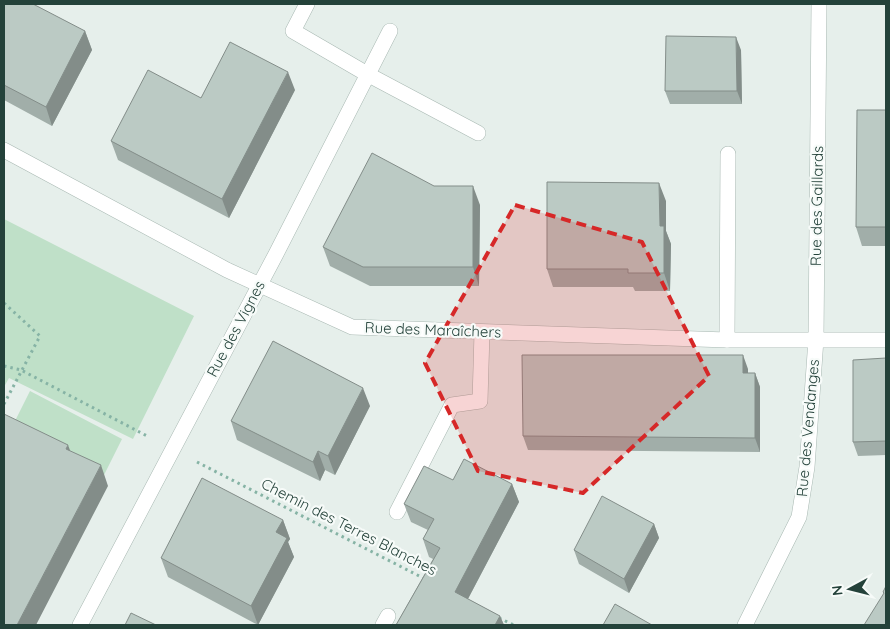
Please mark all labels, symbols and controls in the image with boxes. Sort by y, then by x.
street label: Rue des Gaillards [806,146,827,266]
street label: Rue des Vignes [202,277,269,380]
street label: Rue des Maraîchers [364,318,502,341]
street label: Rue des Vendanges [792,358,823,497]
street label: Chemin des Terres Blanches [258,474,440,579]
north arrow [825,564,875,614]
text: N [828,584,847,597]

